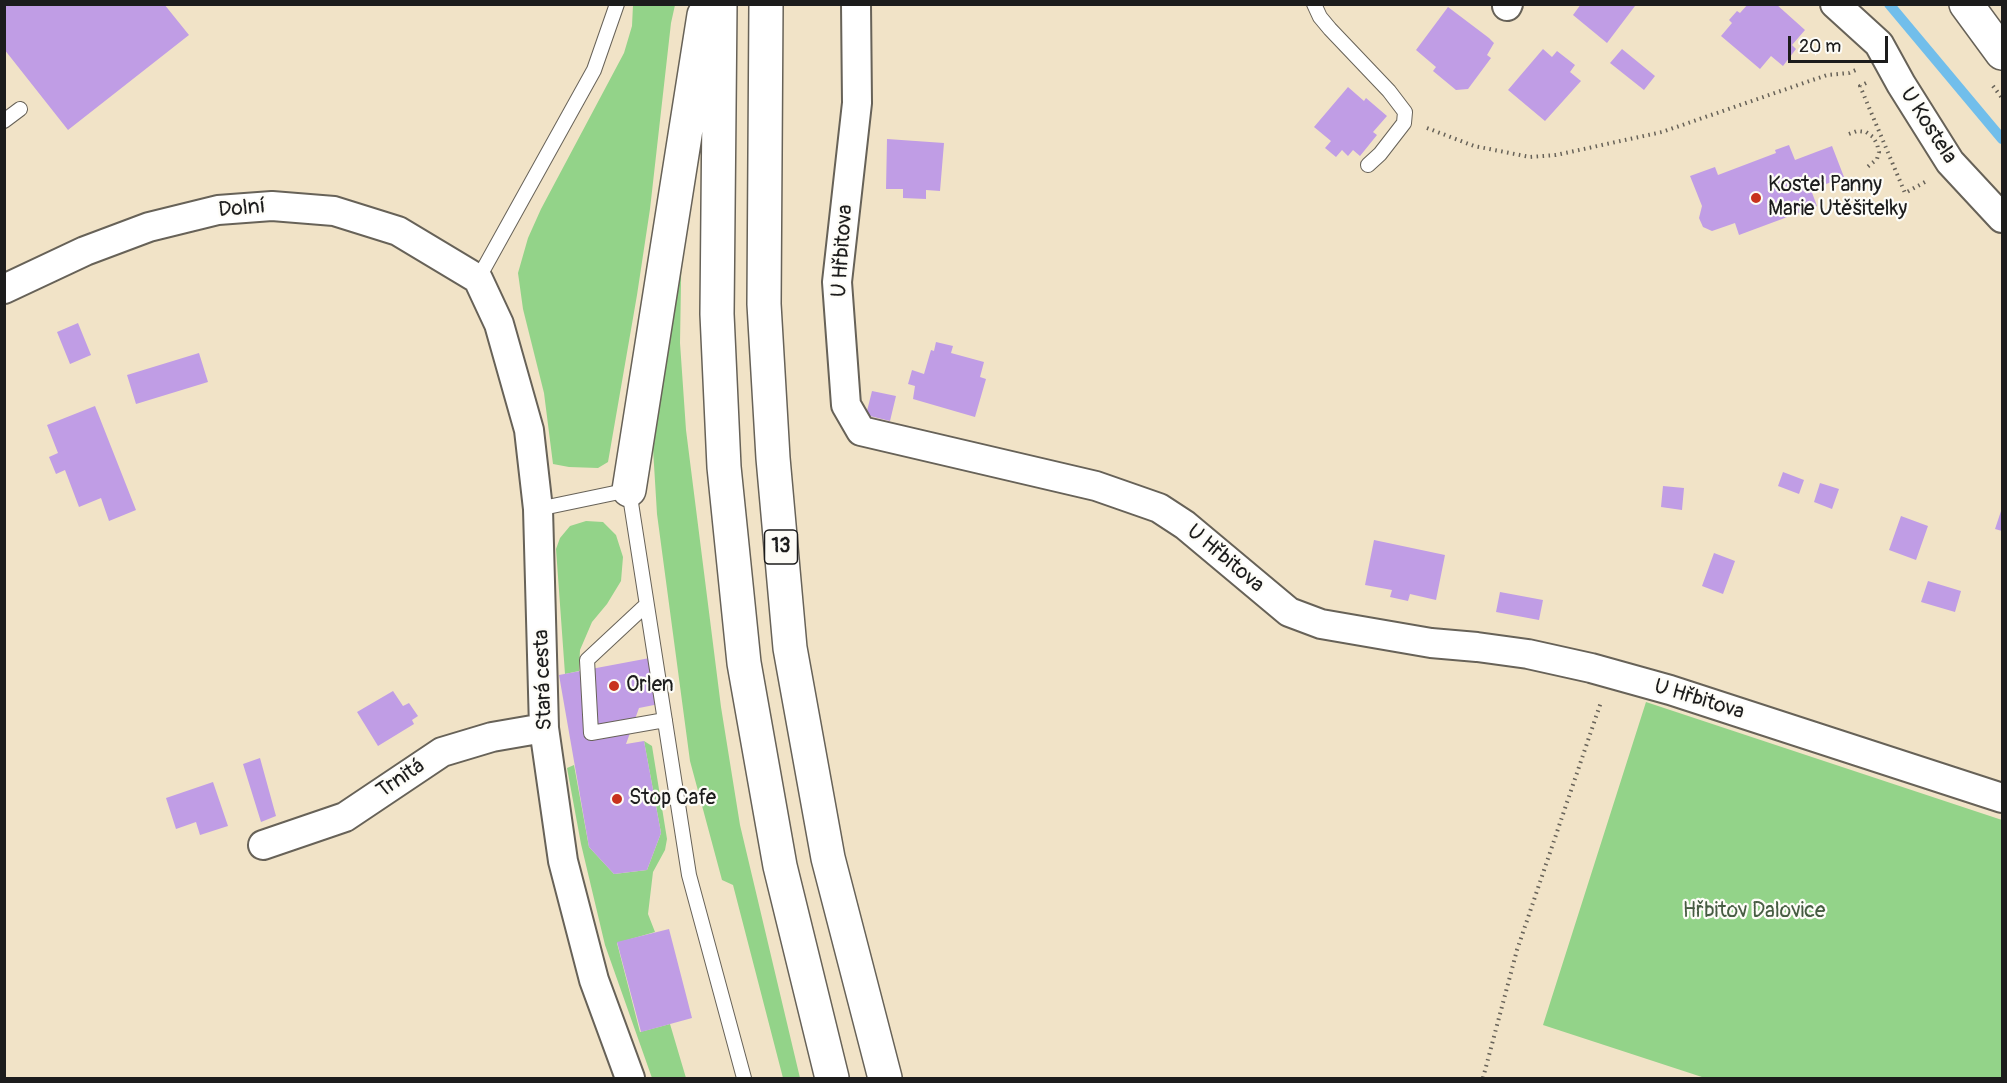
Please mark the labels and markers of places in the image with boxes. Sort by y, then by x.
place label: Kostel Panny Marie Utěšitelky [1768,173,1907,223]
marker: Kostel Panny Marie Utěšitelky [1749,191,1763,205]
place label: Orlen [626,673,674,699]
marker: Orlen [607,679,621,693]
place label: Stop Cafe [629,786,716,812]
marker: Stop Cafe [610,792,624,806]

